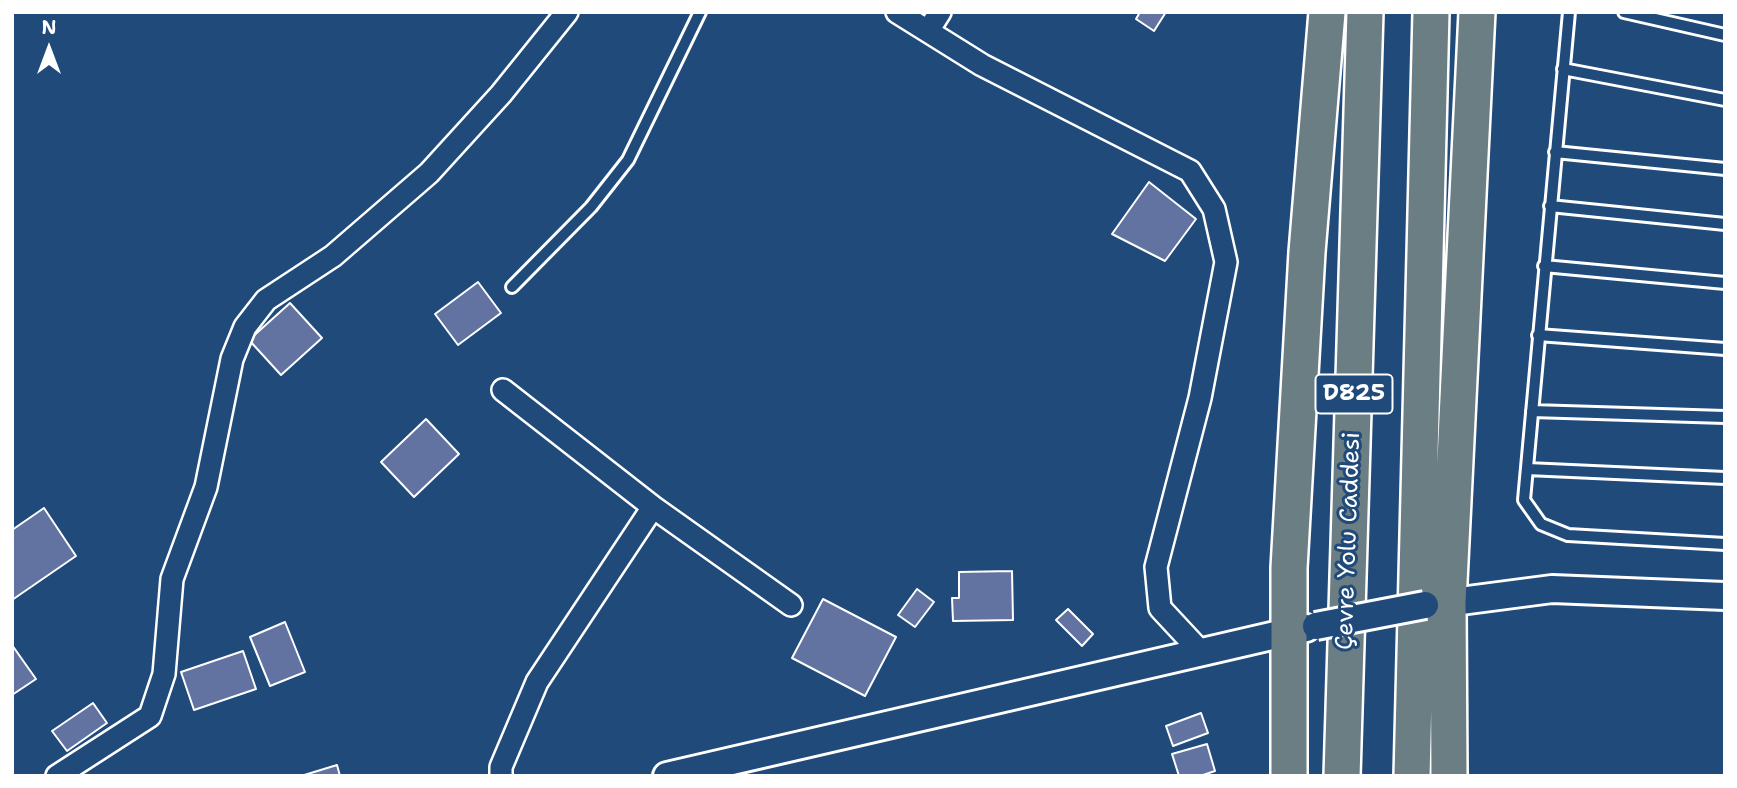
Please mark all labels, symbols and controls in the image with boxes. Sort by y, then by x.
north arrow [14,14,84,84]
text: N [41,15,57,40]
road number: D825 [1316,374,1392,414]
street label: Çevre Yolu Caddesi [1331,432,1367,650]

